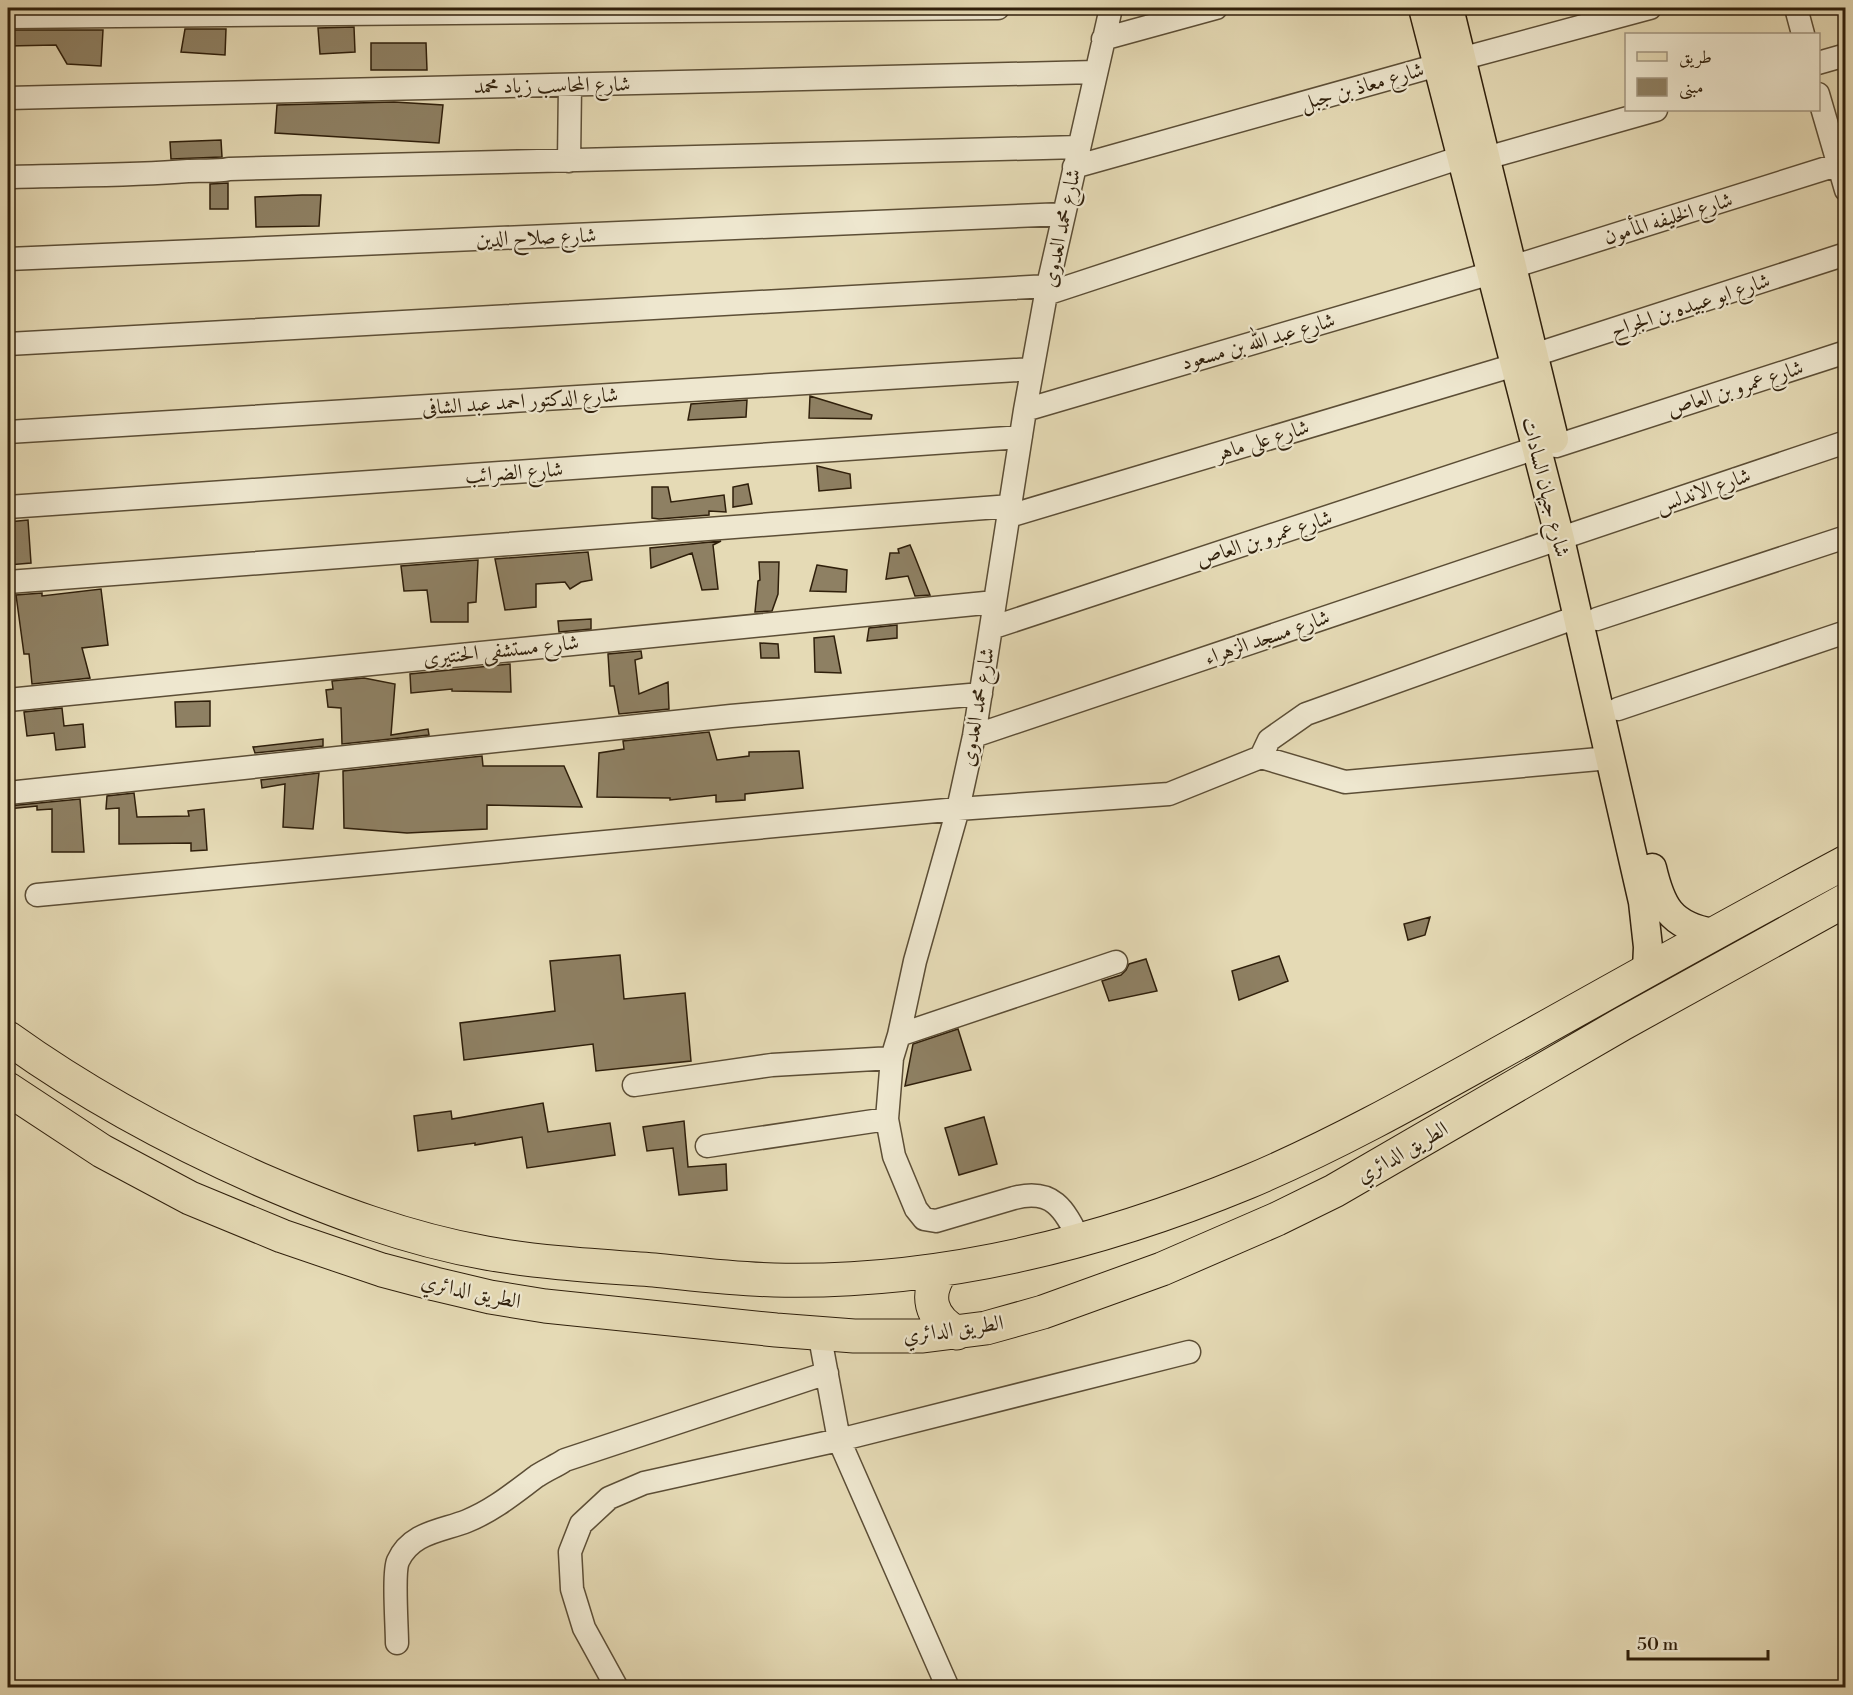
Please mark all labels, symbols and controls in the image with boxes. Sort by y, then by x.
legend [1625,33,1820,111]
text: طريق [1679,46,1712,69]
street label: شارع معاذ بن جبل [1297,57,1428,121]
street label: شارع المحاسب زياد محمد [473,72,631,104]
text: مبنى [1679,76,1704,100]
street label: شارع محمد العدوى [1037,167,1091,291]
street label: شارع الخليفه المأمون [1600,184,1737,255]
street label: شارع صلاح الدين [475,223,597,258]
street label: شارع ابو عبيده بن الجراح [1607,268,1775,349]
street label: شارع عبد الله بن مسعود [1177,303,1339,380]
street label: شارع عمرو بن العاص [1664,355,1808,427]
street label: شارع الدكتور احمد عبد الشافى [421,382,619,426]
street label: شارع على ماهر [1210,414,1314,472]
street label: شارع جيهان السادات [1511,414,1575,561]
street label: شارع الضرائب [464,457,564,493]
street label: شارع الاندلس [1652,463,1756,523]
street label: شارع عمرو بن العاص [1193,505,1337,577]
street label: شارع مسجد الزهراء [1201,604,1335,675]
street label: شارع مستشفى الحنتيرى [422,630,581,676]
street label: شارع محمد العدوى [955,646,1005,770]
street label: الطريق الدائري [1352,1116,1454,1191]
street label: الطريق الدائري [418,1269,523,1317]
street label: الطريق الدائري [901,1310,1005,1352]
scale bar [1628,1623,1768,1661]
text: 50 m [1637,1633,1679,1656]

